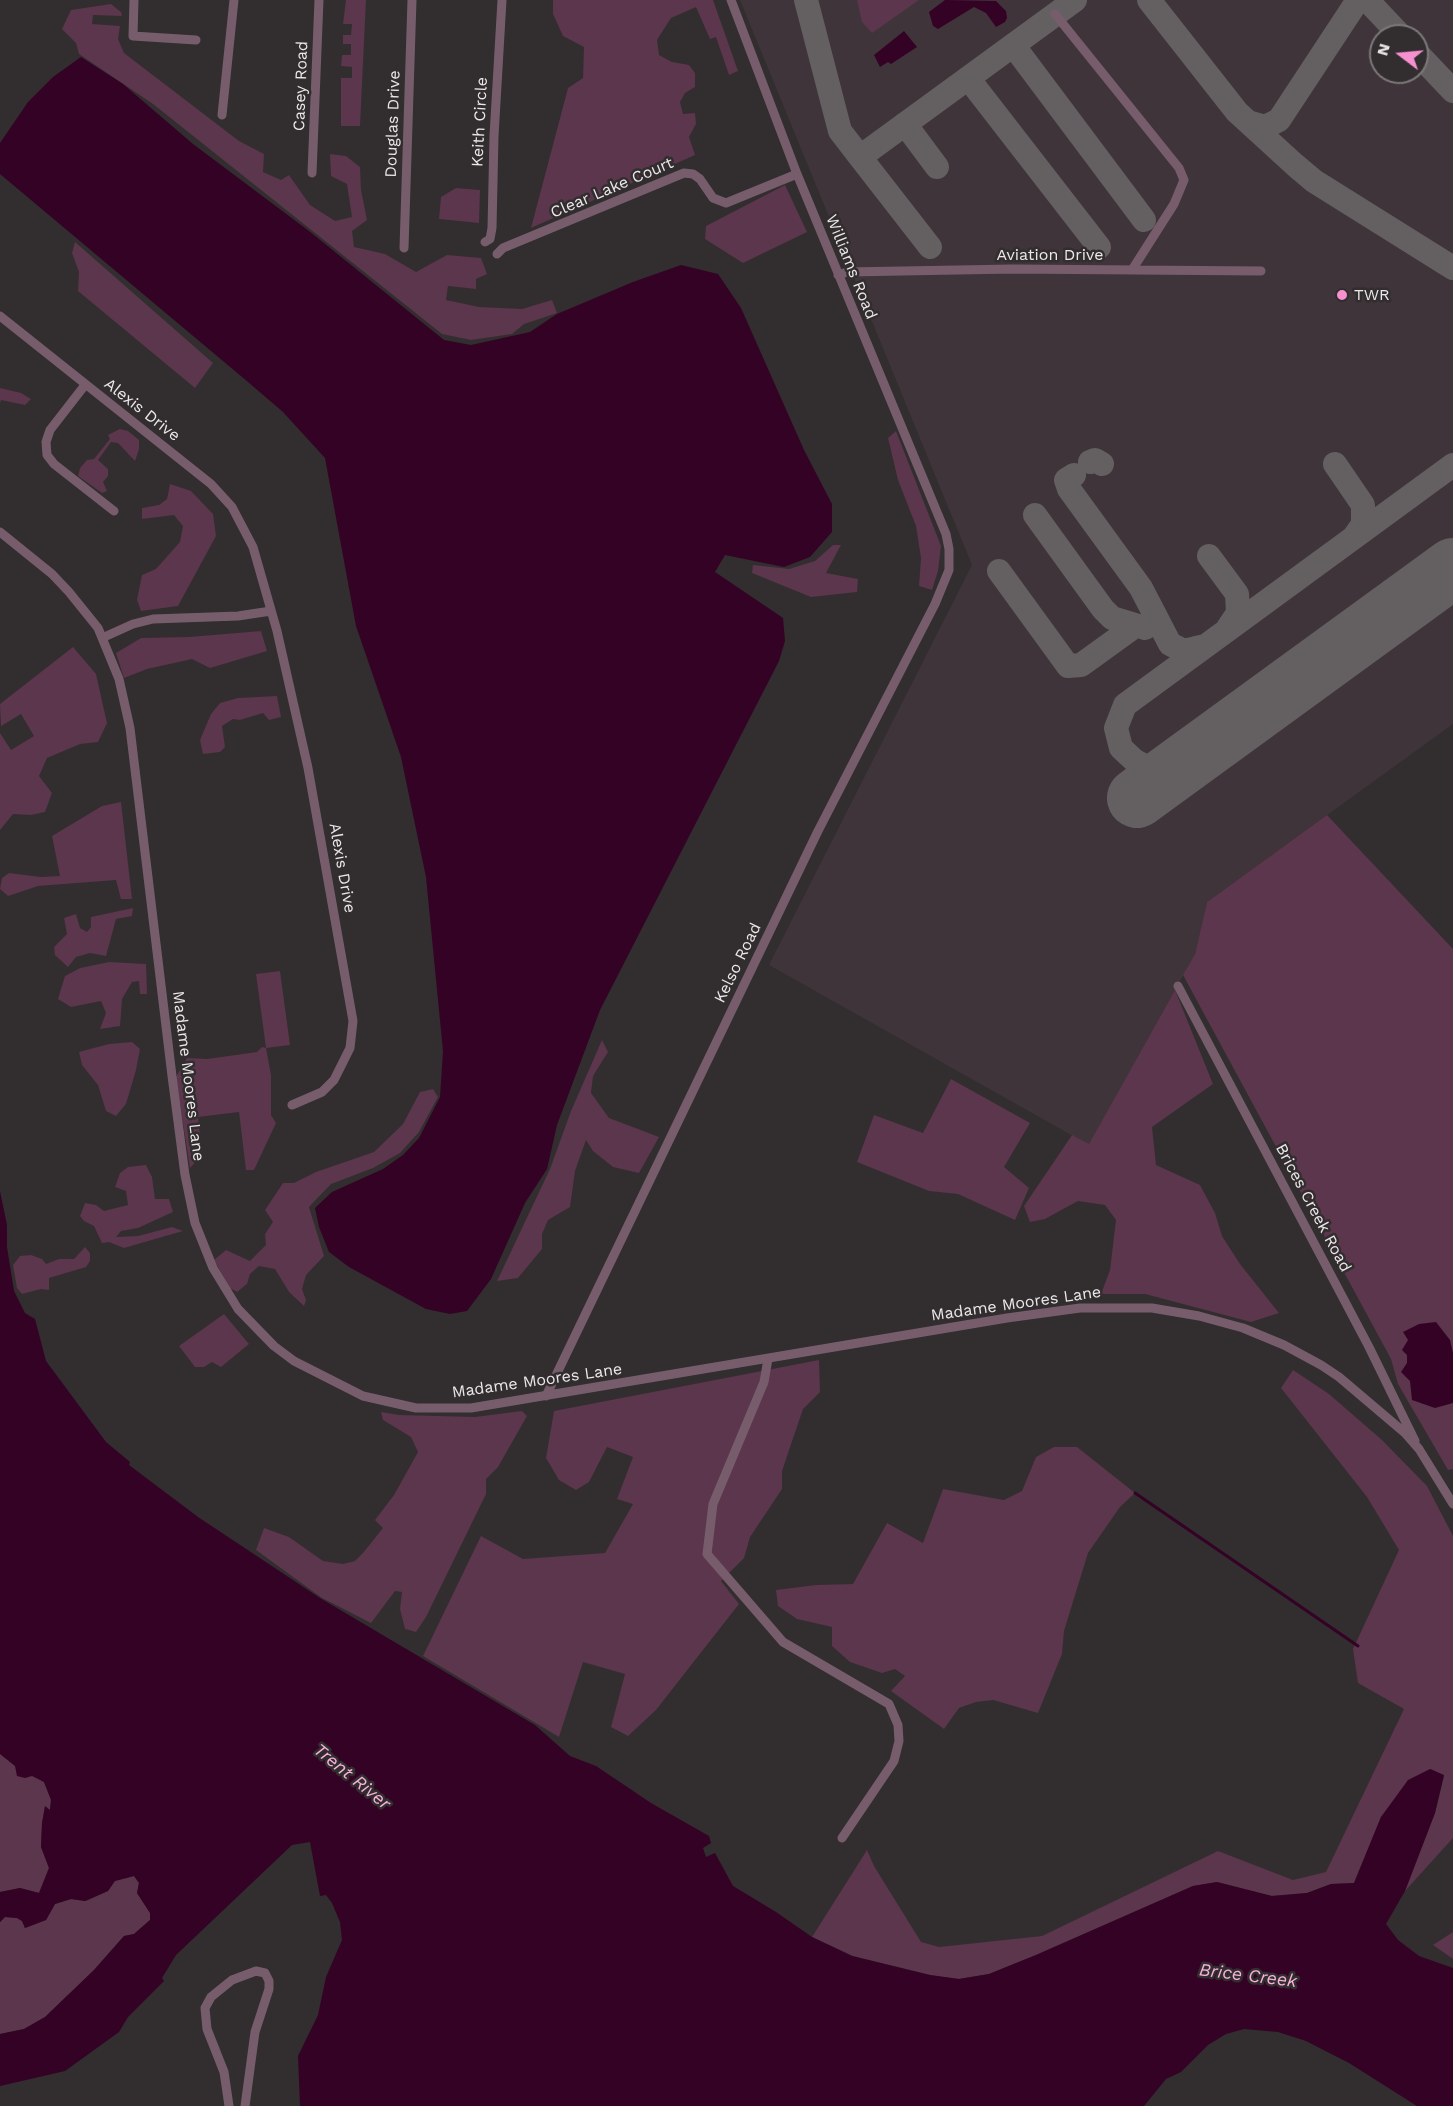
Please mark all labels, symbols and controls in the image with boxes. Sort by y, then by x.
north arrow [1369,24,1429,84]
street label: Casey Road [290,41,312,131]
text: N [1372,41,1394,58]
street label: Douglas Drive [382,70,404,178]
street label: Keith Circle [468,77,492,167]
street label: Clear Lake Court [548,153,676,223]
street label: Williams Road [821,212,881,322]
street label: Aviation Drive [996,245,1104,265]
place label: TWR [1354,285,1390,305]
marker: TWR [1335,288,1349,302]
street label: Alexis Drive [100,374,184,446]
street label: Alexis Drive [325,822,359,914]
street label: Kelso Road [710,920,766,1006]
street label: Madame Moores Lane [168,990,208,1162]
street label: Brices Creek Road [1271,1141,1355,1275]
street label: Madame Moores Lane [930,1283,1102,1325]
street label: Madame Moores Lane [451,1360,623,1402]
water label: Trent River [309,1739,395,1815]
water label: Brice Creek [1198,1959,1298,1993]

